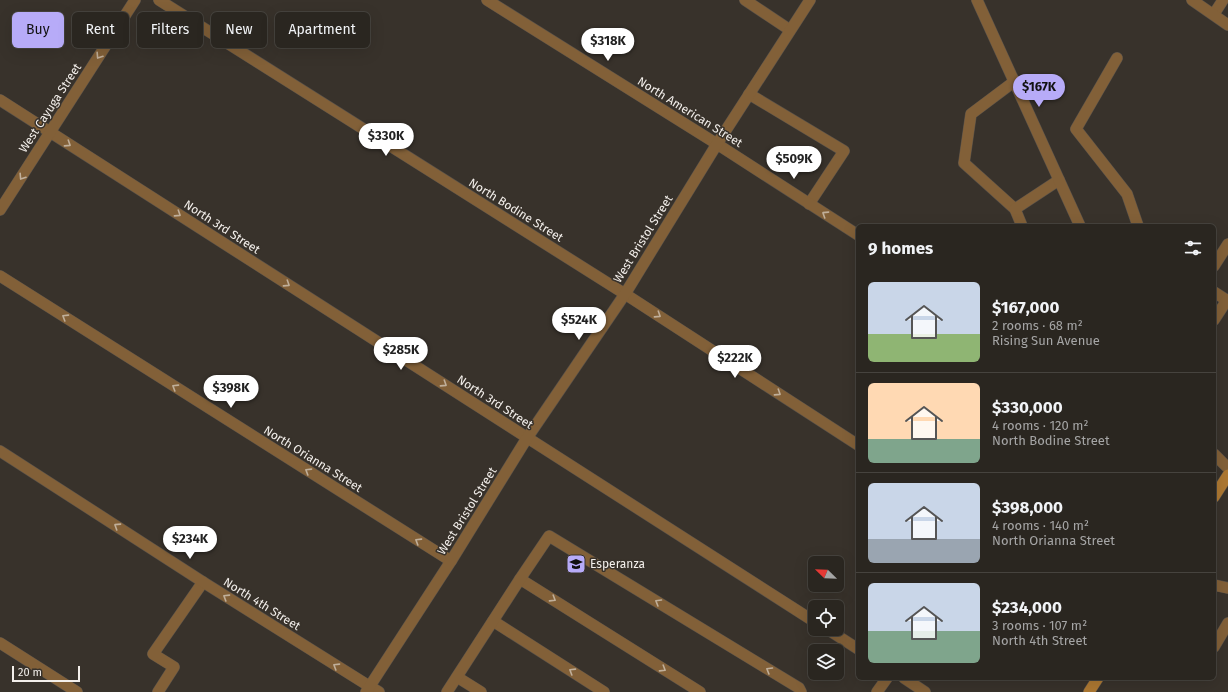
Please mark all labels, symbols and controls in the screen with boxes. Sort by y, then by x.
chip: Buy [12,12,64,48]
chip: Rent [72,12,129,48]
chip: Filters [137,12,203,48]
chip: New [211,12,267,48]
chip: Apartment [275,12,370,48]
pin: $318K [580,28,636,62]
text: $318K [590,33,626,48]
one-way arrow [96,52,103,59]
street label: West Cayuga Street [16,60,84,155]
street label: North American Street [635,74,746,150]
pin: $167K [1011,74,1067,108]
text: $167K [1022,79,1056,94]
pin: $330K [358,123,414,157]
text: $330K [368,128,404,143]
one-way arrow [64,139,71,146]
pin: $509K [766,146,822,180]
text: $509K [775,151,813,166]
one-way arrow [19,173,26,180]
street label: North Bodine Street [466,175,566,245]
street label: West Bristol Street [610,192,676,285]
street label: North 3rd Street [181,197,263,257]
one-way arrow [174,209,181,217]
one-way arrow [822,211,829,219]
icon: filters [1182,237,1204,259]
text: 9 homes [868,238,933,259]
one-way arrow [283,279,290,287]
text: $167,000 [992,297,1059,318]
icon: home [900,298,948,346]
pin: $524K [551,307,607,341]
one-way arrow [653,310,660,317]
text: $524K [561,312,597,327]
one-way arrow [62,314,69,322]
text: 2 rooms · 68 m² [992,318,1083,333]
text: Rising Sun Avenue [992,333,1100,348]
pin: $285K [373,337,429,371]
text: $285K [383,342,419,357]
pin: $222K [707,345,763,379]
text: $222K [717,350,753,365]
street label: North 3rd Street [454,372,536,432]
pin: $398K [203,375,259,409]
text: $398K [213,380,249,395]
one-way arrow [440,380,447,387]
one-way arrow [172,385,179,392]
one-way arrow [774,388,781,395]
text: $330,000 [992,397,1063,418]
icon: home [900,399,948,447]
text: 4 rooms · 120 m² [992,418,1088,433]
street label: North Orianna Street [261,423,365,495]
text: North Bodine Street [992,433,1110,448]
street label: West Bristol Street [434,464,500,557]
one-way arrow [305,469,312,476]
text: $398,000 [992,497,1063,518]
icon: home [900,499,948,547]
text: 4 rooms · 140 m² [992,518,1089,533]
one-way arrow [114,524,121,531]
pin: $234K [162,526,218,560]
text: $234K [172,531,208,546]
text: North Orianna Street [992,533,1115,548]
one-way arrow [415,538,422,546]
school or university icon: Esperanza [565,553,587,575]
north arrow [808,556,844,592]
map controls [808,556,844,680]
place label: Esperanza [590,557,645,571]
street label: North 4th Street [221,575,304,634]
one-way arrow [223,594,230,601]
one-way arrow [549,595,556,602]
text: $234,000 [992,597,1062,618]
icon: home [900,599,948,647]
one-way arrow [655,600,662,607]
button: locate [808,600,844,636]
text: 3 rooms · 107 m² [992,618,1087,633]
text: North 4th Street [992,633,1087,648]
button: layers [808,644,844,680]
one-way arrow [333,663,340,670]
scale bar [12,664,80,683]
one-way arrow [659,664,666,671]
text: 20 m [18,666,42,679]
one-way arrow [766,668,773,675]
one-way arrow [569,669,576,676]

